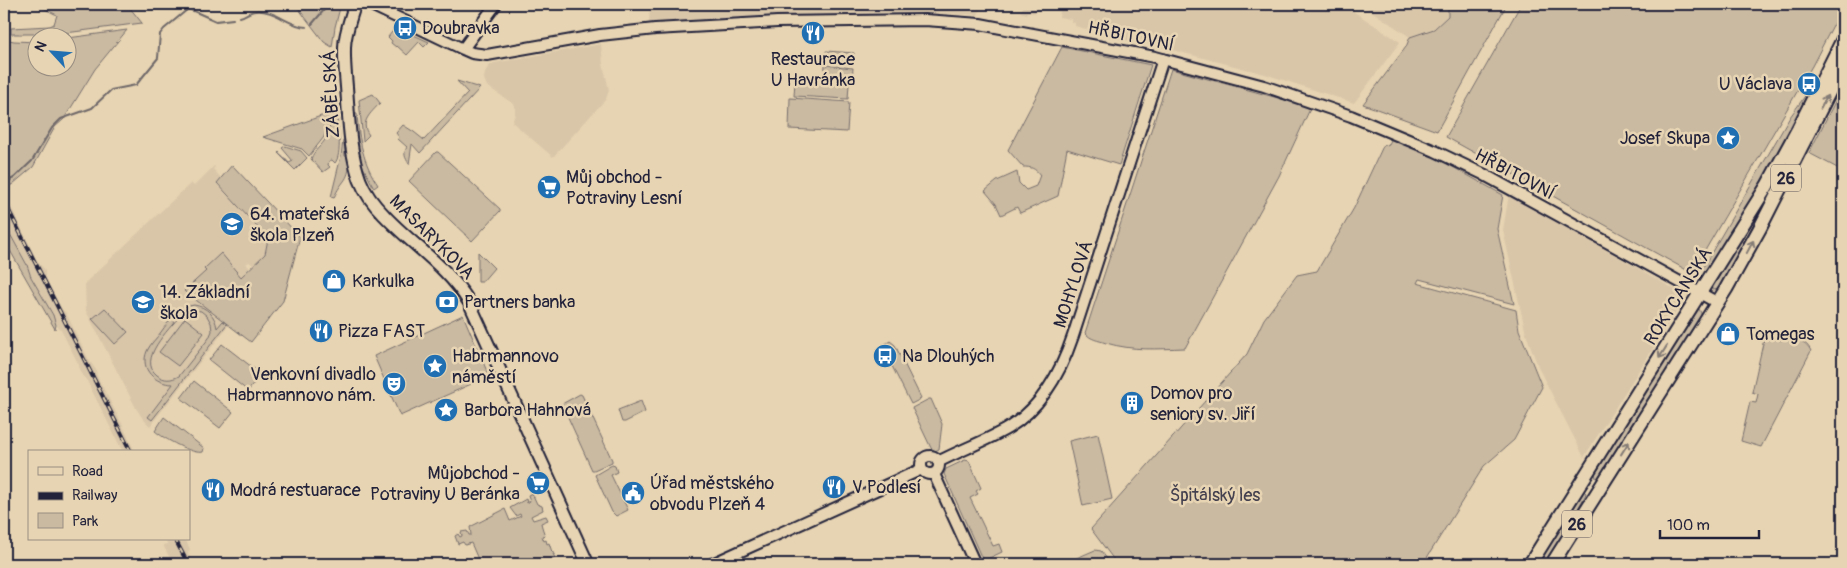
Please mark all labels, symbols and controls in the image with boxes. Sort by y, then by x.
bus stop icon: Doubravka [392,15,418,41]
street label: HŘBITOVNÍ [1086,16,1176,57]
place label: Doubravka [422,17,500,40]
restaurant icon: Restaurace U Havránka [800,20,826,46]
north arrow [28,28,78,78]
text: N [31,39,50,55]
place label: Restaurace U Havránka [771,48,855,92]
street label: ZÁBĚLSKÁ [318,49,345,139]
bus stop icon: U Václava [1796,71,1822,97]
place label: U Václava [1719,73,1792,96]
one-way arrow [1820,95,1829,110]
place icon: Josef Skupa [1715,125,1741,151]
place label: Josef Skupa [1620,127,1710,150]
street label: HŘBITOVNÍ [1471,144,1559,205]
road number: 26 [1771,164,1801,192]
place label: Můj obchod - Potraviny Lesní [566,166,683,210]
supermarket icon: Můj obchod - Potraviny Lesní [536,174,562,200]
street label: MASARYKOVA [384,190,479,285]
place label: 64. mateřská škola Plzeň [250,203,350,247]
school or university icon: 64. mateřská škola Plzeň [219,211,245,237]
street label: MOHYLOVÁ [1049,237,1098,331]
one-way arrow [1745,239,1755,254]
street label: ROKYCANSKÁ [1639,243,1718,350]
shop icon: Karkulka [321,268,347,294]
place label: Karkulka [352,270,414,293]
place label: 14. Základní škola [160,281,250,325]
school or university icon: 14. Základní škola [130,289,156,315]
bank icon: Partners banka [434,289,460,315]
place label: Partners banka [464,291,575,314]
restaurant icon: Pizza FAST [308,318,334,344]
place label: Pizza FAST [338,320,425,343]
shop icon: Tomegas [1715,321,1741,347]
place label: Tomegas [1746,323,1815,346]
bus stop icon: Na Dlouhých [872,343,898,369]
place label: Habrmannovo náměstí [452,345,559,389]
place label: Na Dlouhých [902,345,994,368]
one-way arrow [1658,345,1668,359]
place icon: Habrmannovo náměstí [422,353,448,379]
place label: Venkovní divadlo Habrmannovo nám. [227,363,376,407]
theatre icon: Venkovní divadlo Habrmannovo nám. [381,371,407,397]
place label: Domov pro seniory sv. Jiří [1150,382,1256,426]
building icon: Domov pro seniory sv. Jiří [1119,390,1145,416]
place icon: Barbora Hahnová [433,397,459,423]
place label: Barbora Hahnová [464,399,591,422]
one-way arrow [1620,441,1630,455]
legend [28,450,190,540]
text: Road [72,462,103,481]
place label: Můjobchod - Potraviny U Beránka [370,462,520,506]
supermarket icon: Můjobchod - Potraviny U Beránka [525,470,551,496]
place label: Úřad městského obvodu Plzeň 4 [650,472,775,516]
restaurant icon: V Podlesí [821,474,847,500]
place label: V Podlesí [852,476,921,499]
restaurant icon: Modrá restuarace [200,477,226,503]
place label: Modrá restuarace [230,479,361,502]
public building icon: Úřad městského obvodu Plzeň 4 [620,480,646,506]
park label: Špitálský les [1170,483,1260,507]
text: Railway [72,486,118,505]
scale bar [1660,508,1758,540]
road number: 26 [1562,510,1592,538]
text: Park [72,512,99,531]
text: 100 m [1667,516,1710,535]

